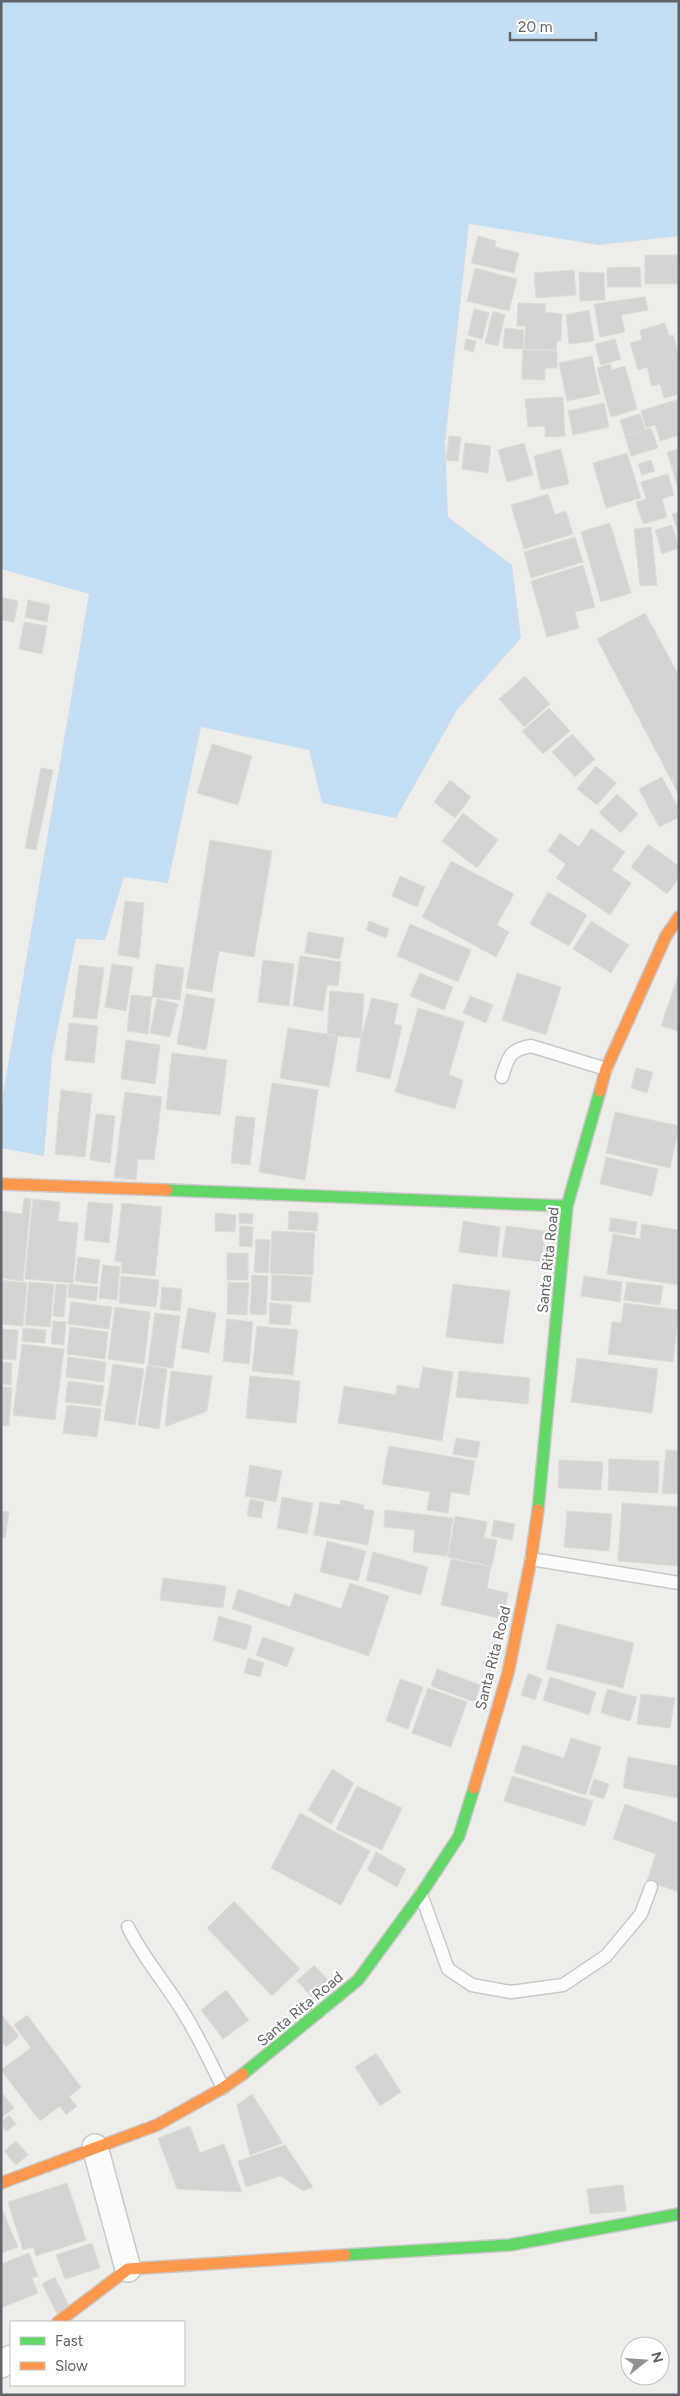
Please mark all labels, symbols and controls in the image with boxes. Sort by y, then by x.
scale bar [510,10,596,42]
text: 20 m [518,18,552,36]
street label: Santa Rita Road [533,1206,563,1314]
street label: Santa Rita Road [471,1604,515,1712]
street label: Santa Rita Road [253,1968,347,2050]
legend [10,2321,185,2386]
text: Fast [55,2332,84,2350]
north arrow [620,2336,670,2386]
text: N [647,2350,667,2365]
text: Slow [55,2357,88,2375]

